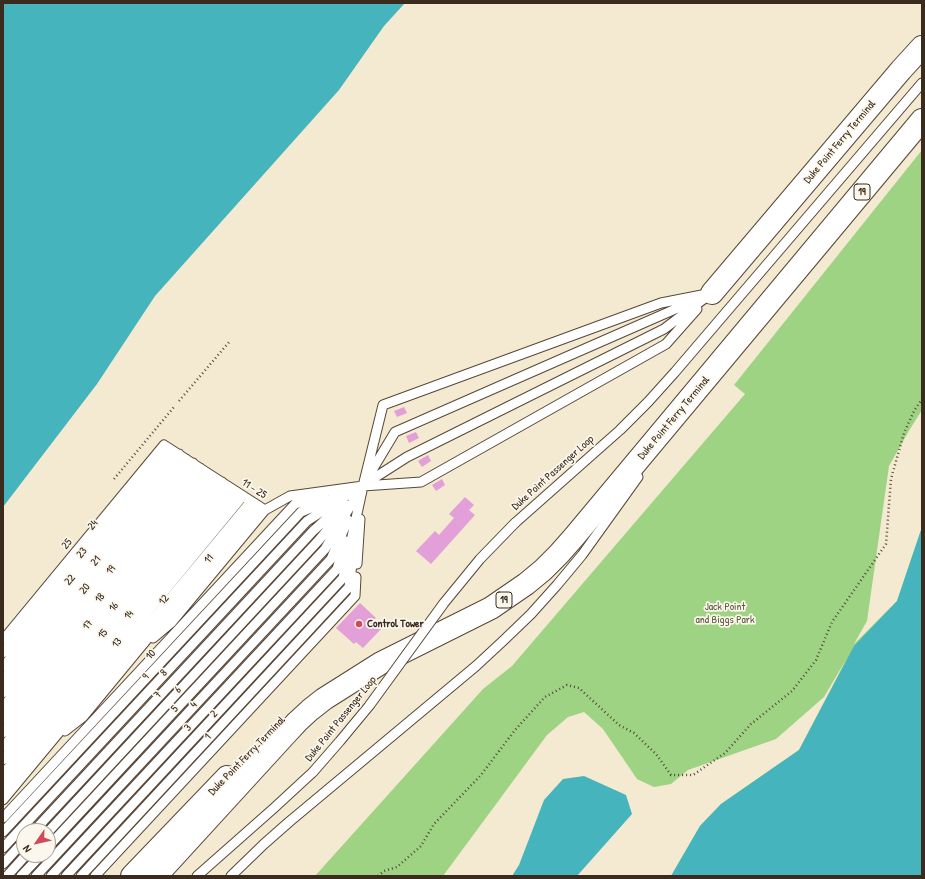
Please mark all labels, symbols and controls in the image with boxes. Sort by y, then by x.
street label: Duke Point Ferry Terminal [801,98,879,186]
road number: 19 [854,184,870,200]
street label: Duke Point Ferry Terminal [635,374,713,462]
street label: Duke Point Passenger Loop [509,433,597,513]
street label: 11 - 25 [239,476,269,502]
street label: 24 [85,517,101,533]
street label: 25 [59,536,75,552]
street label: 23 [74,545,90,561]
street label: 11 [201,552,217,566]
street label: 21 [88,553,104,569]
street label: 19 [103,563,119,577]
street label: 22 [62,572,78,588]
street label: 20 [77,581,93,597]
street label: 18 [92,590,108,606]
street label: 12 [156,592,172,608]
road number: 19 [496,592,512,608]
street label: 16 [106,600,122,614]
park label: Jack Point and Biggs Park [695,600,755,626]
street label: 14 [121,608,137,622]
street label: 17 [80,617,96,633]
place label: Control Tower [367,617,424,631]
marker: Control Tower [354,619,364,629]
street label: 15 [95,626,111,642]
street label: 13 [109,635,125,651]
street label: 10 [143,647,159,663]
street label: 8 [158,667,170,679]
street label: 9 [140,671,152,683]
street label: Duke Point Passenger Loop [303,674,379,764]
street label: 6 [172,684,184,696]
street label: 7 [151,689,165,701]
street label: 4 [188,699,200,711]
street label: 5 [169,703,181,715]
street label: 2 [207,708,221,720]
street label: Duke Point Ferry Terminal [206,714,288,798]
street label: 3 [181,722,195,734]
street label: 1 [202,731,214,743]
north arrow [16,823,56,863]
text: N [19,843,34,856]

